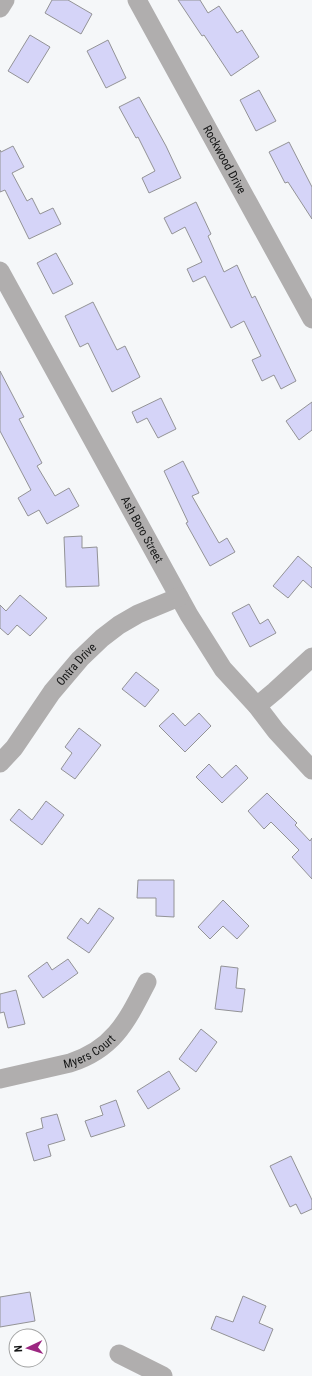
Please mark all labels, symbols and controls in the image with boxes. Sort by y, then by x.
street label: Rockwood Drive [200,123,249,197]
street label: Ash Boro Street [118,494,166,566]
street label: Ontra Drive [53,640,99,688]
street label: Myers Court [62,1032,119,1071]
north arrow [8,1328,48,1368]
text: N [12,1345,25,1352]

